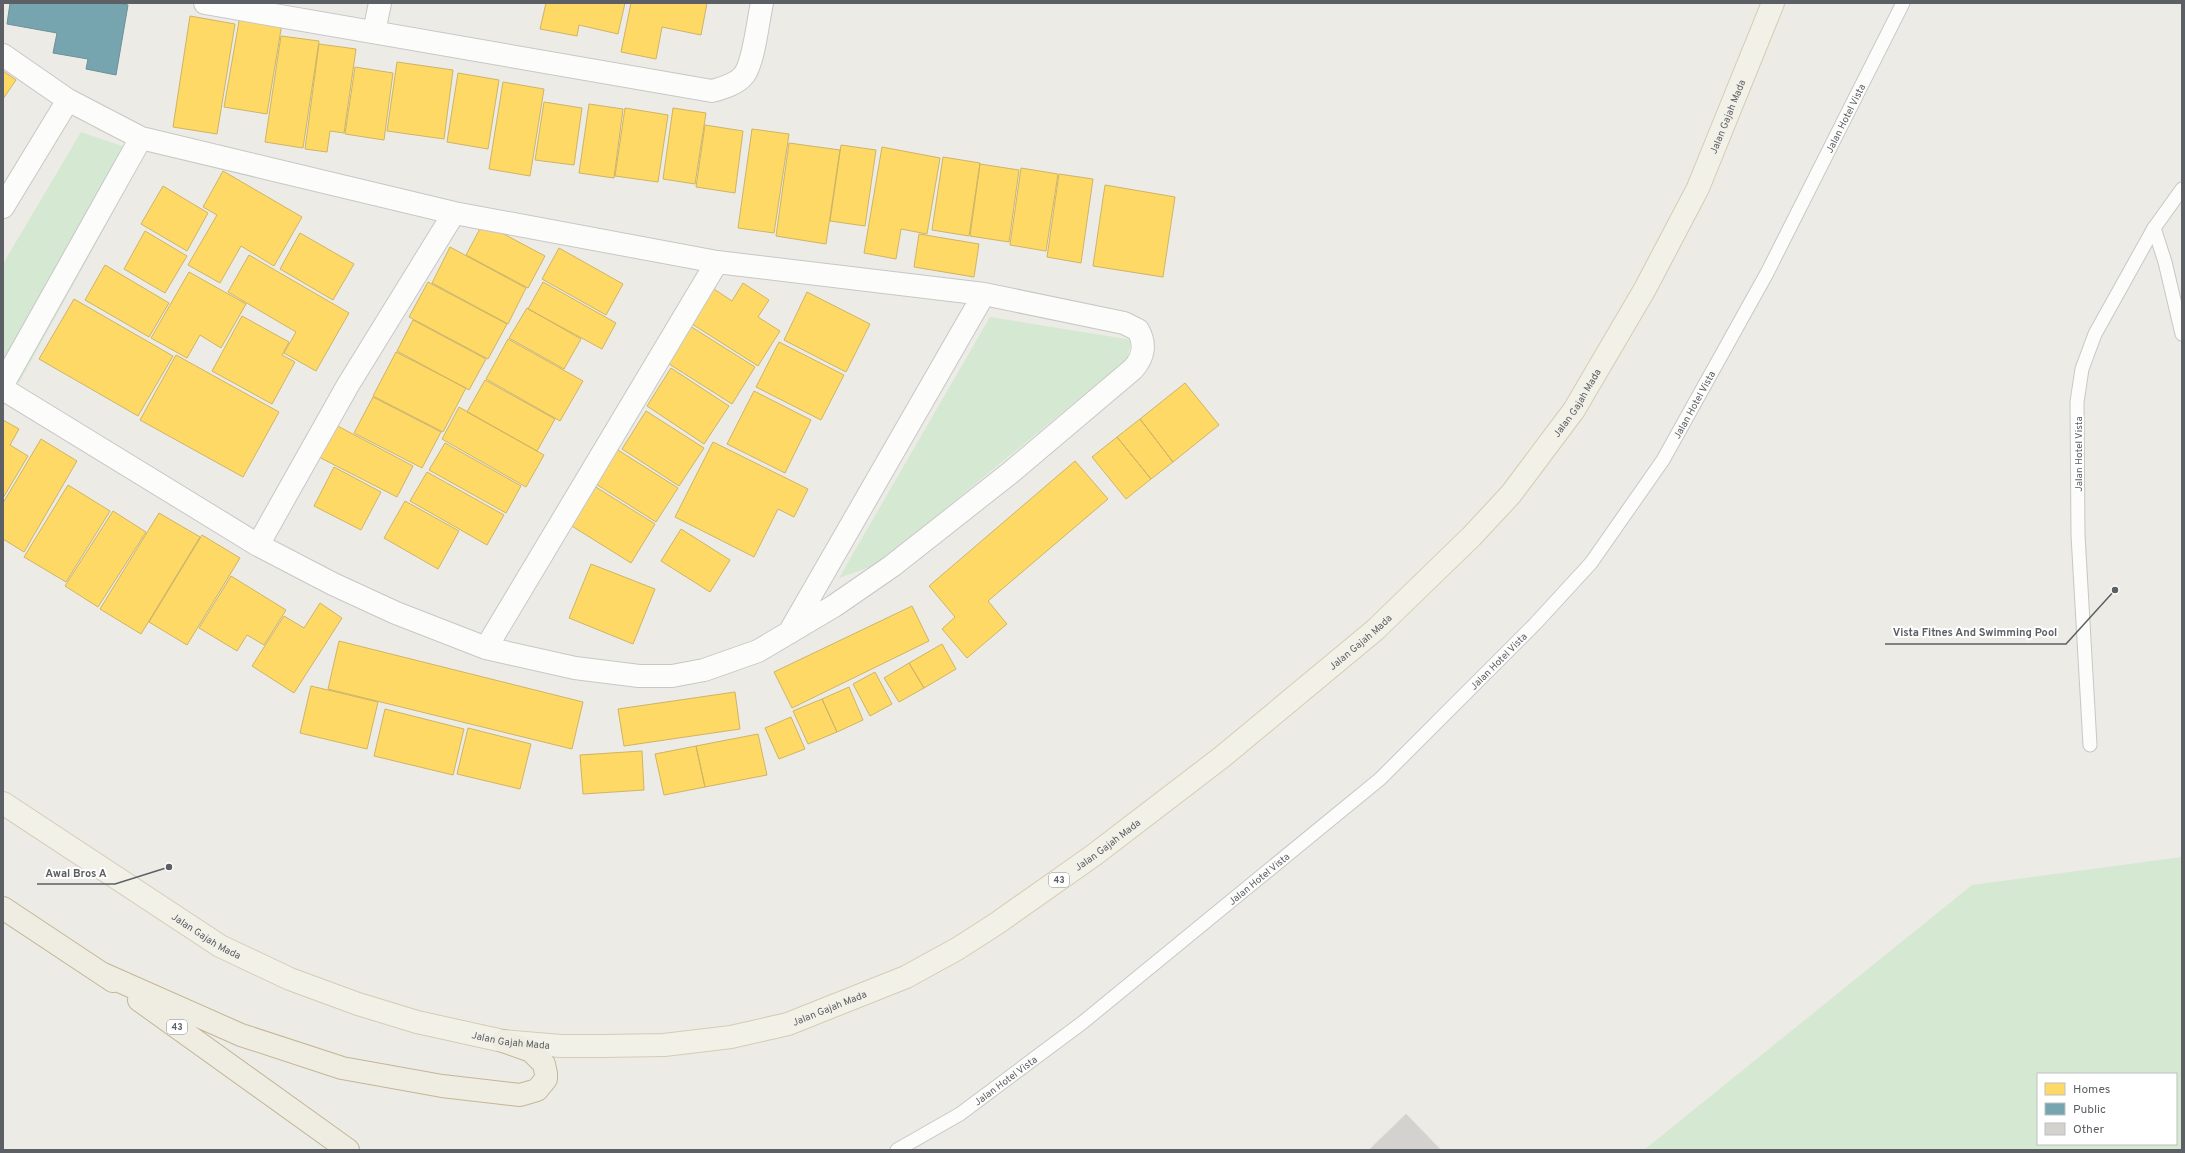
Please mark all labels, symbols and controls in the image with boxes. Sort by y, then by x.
street label: Jalan Gajah Mada [1708,78,1749,156]
street label: Jalan Hotel Vista [1824,82,1869,155]
street label: Jalan Gajah Mada [1551,367,1605,440]
street label: Jalan Hotel Vista [1671,369,1719,441]
street label: Jalan Hotel Vista [2073,416,2086,492]
street label: Jalan Gajah Mada [1327,612,1395,674]
callout: Vista Fitnes And Swimming Pool [1885,621,2066,644]
text: Vista Fitnes And Swimming Pool [1893,626,2057,640]
street label: Jalan Hotel Vista [1468,631,1531,693]
street label: Jalan Gajah Mada [1073,817,1144,875]
street label: Jalan Hotel Vista [1226,851,1293,909]
callout: Awal Bros A [37,861,115,884]
text: Awal Bros A [45,867,107,881]
road number: 43 [1049,873,1069,887]
street label: Jalan Gajah Mada [168,911,243,963]
street label: Jalan Gajah Mada [791,988,869,1030]
road number: 43 [167,1020,187,1034]
street label: Jalan Gajah Mada [470,1029,550,1053]
street label: Jalan Hotel Vista [972,1054,1040,1109]
legend [2037,1073,2177,1145]
text: Homes [2073,1082,2110,1098]
text: Public [2073,1102,2106,1118]
text: Other [2073,1122,2105,1138]

